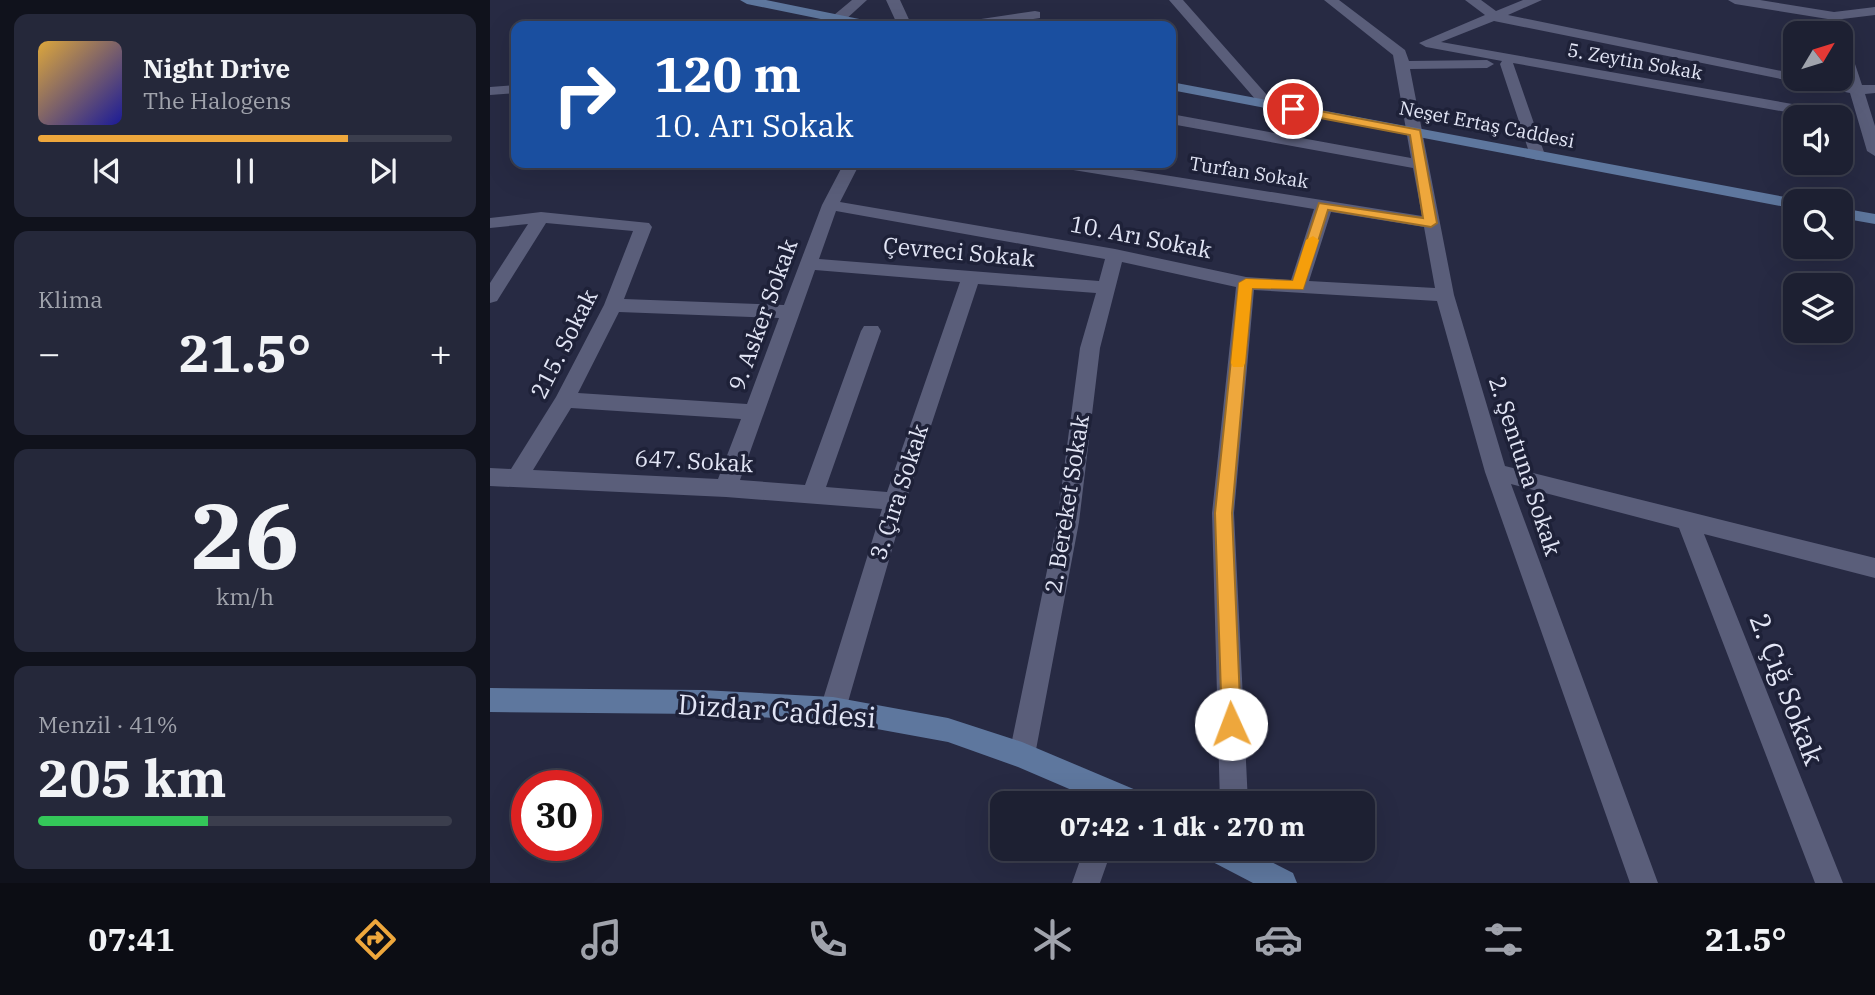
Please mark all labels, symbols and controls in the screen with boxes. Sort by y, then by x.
north arrow [1783,21,1853,91]
map controls [1783,21,1853,343]
street label: 5. Zeytin Sokak [1566,37,1704,85]
text: 120 m [654,42,801,105]
icon: right [539,49,630,140]
text: Night Drive [143,51,290,85]
pin [1263,79,1323,139]
text: The Halogens [143,85,291,115]
icon: arrive [1274,90,1312,128]
street label: Neşet Ertaş Caddesi [1397,95,1577,153]
text: 10. Arı Sokak [654,104,854,146]
button: sound [1783,105,1853,175]
street label: Turfan Sokak [1188,151,1310,193]
icon: previous [88,152,126,190]
icon: pause [226,152,264,190]
icon: next [364,152,402,190]
button: search [1783,189,1853,259]
street label: 10. Arı Sokak [1068,208,1215,265]
street label: Çevreci Sokak [882,229,1037,273]
street label: 9. Asker Sokak [721,234,804,395]
button: layers [1783,273,1853,343]
street label: 215. Sokak [523,283,604,403]
text: Klima [38,284,103,314]
text: 21.5° [179,319,311,386]
text: − [38,328,61,377]
text: + [429,328,452,377]
street label: 2. Şentuna Sokak [1483,372,1569,560]
street label: 2. Bereket Sokak [1037,412,1095,595]
street label: 3. Çıra Sokak [862,419,934,563]
street label: 647. Sokak [634,442,755,478]
text: 26 [190,476,300,594]
text: km/h [216,581,274,611]
street label: 2. Çığ Sokak [1742,608,1834,770]
street label: Dizdar Caddesi [677,685,877,736]
position arrow [1194,687,1268,761]
text: Menzil · 41% [38,709,178,739]
text: 205 km [38,744,227,811]
speed limit sign: 30 [511,770,602,861]
text: 07:42 · 1 dk · 270 m [1060,809,1305,843]
icon: directions [351,915,400,964]
icon: music [577,915,626,964]
icon: phone [803,915,852,964]
icon: climate [1028,915,1077,964]
icon: car [1254,915,1303,964]
icon: filters [1479,915,1528,964]
text: 07:41 [88,918,175,960]
text: 21.5° [1705,918,1787,960]

